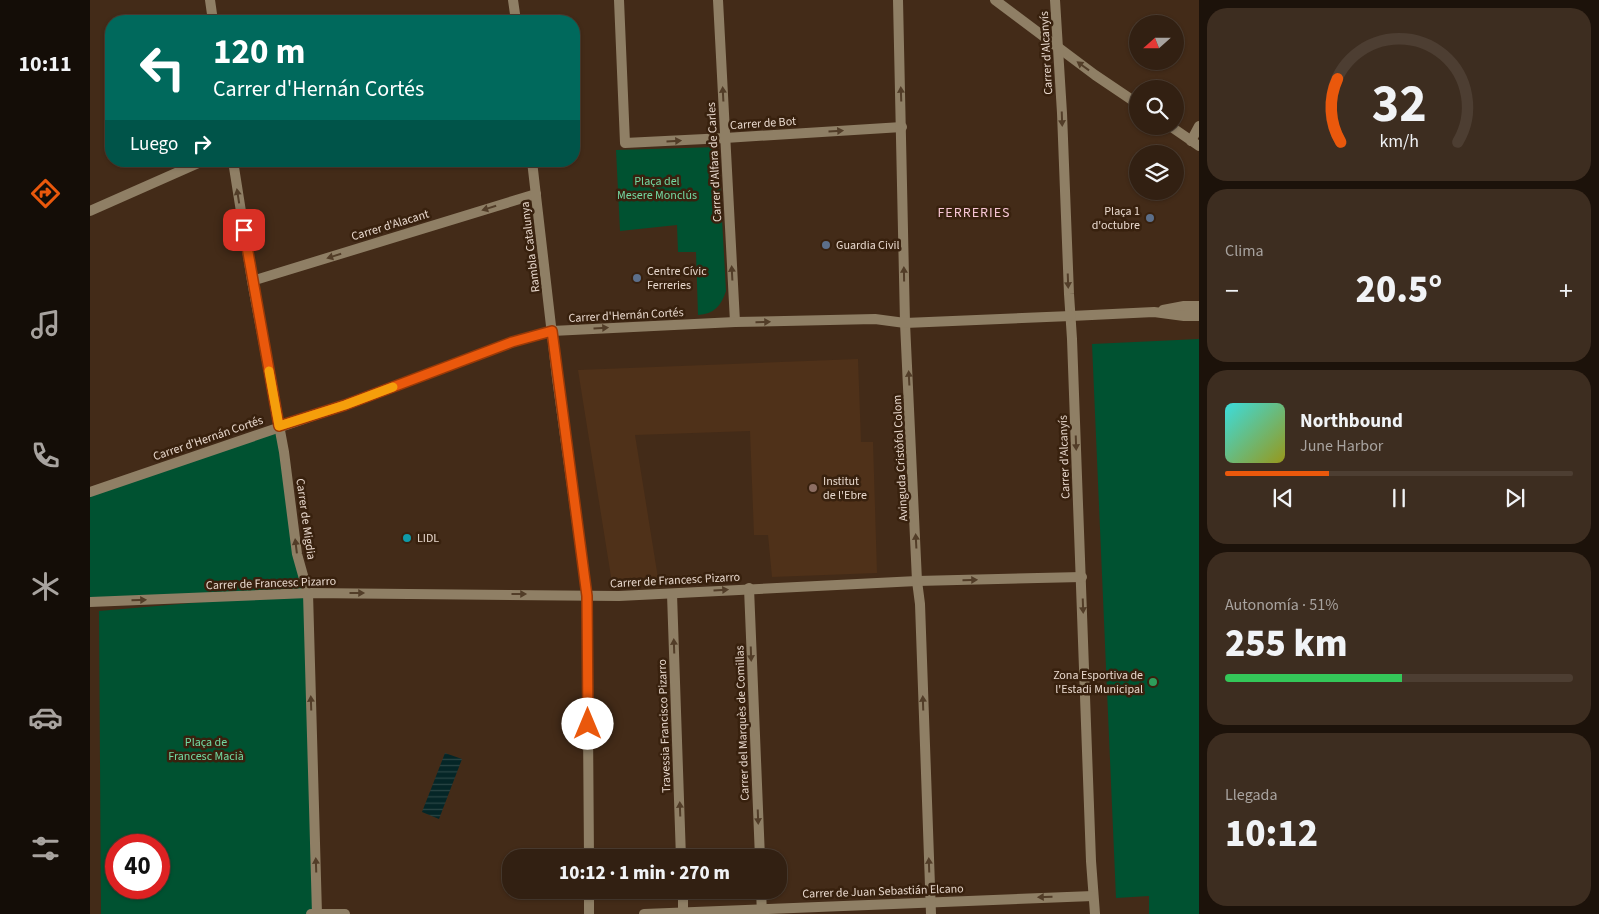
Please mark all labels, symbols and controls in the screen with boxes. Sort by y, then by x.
street label: Carrer d'Alcanyís [1036,11,1057,95]
north arrow [1129,15,1184,70]
map controls [1129,15,1184,200]
text: 120 m [213,27,305,77]
icon: left [130,35,195,100]
text: 10:11 [18,48,72,80]
one-way arrow [1076,61,1090,71]
text: 32 [1372,68,1426,142]
text: Carrer d'Hernán Cortés [213,73,424,105]
button: search [1129,80,1184,135]
one-way arrow [718,85,726,101]
one-way arrow [896,86,904,102]
street label: Carrer d'Alfara de Carles [703,102,726,222]
one-way arrow [1059,111,1067,127]
street label: Carrer de Bot [729,113,797,134]
one-way arrow [828,127,844,135]
text: km/h [1379,129,1419,154]
icon: right [188,130,216,158]
text: Luego [130,131,178,158]
one-way arrow [666,136,682,144]
button: layers [1129,145,1184,200]
park label: Plaça del Mesere Monclús [617,173,697,204]
icon: directions [28,176,63,211]
one-way arrow [234,187,242,203]
street label: Rambla Catalunya [517,201,544,293]
district label: FERRERIES [937,203,1011,223]
place label: Plaça 1 d'octubre [1092,203,1140,234]
one-way arrow [482,204,497,212]
street label: Carrer d'Alacant [349,206,431,245]
pin [223,209,265,251]
marker: Plaça 1 d'octubre [1144,212,1156,224]
icon: arrive [230,216,258,244]
place label: Guardia Civil [836,237,900,254]
marker: Guardia Civil [820,239,832,251]
text: Clima [1225,240,1263,262]
one-way arrow [326,252,341,260]
place label: Centre Cívic Ferreries [647,263,707,294]
text: 20.5° [1356,263,1442,317]
one-way arrow [728,265,736,281]
one-way arrow [900,266,908,282]
text: − [1225,271,1239,311]
text: + [1559,271,1573,311]
marker: Centre Cívic Ferreries [631,272,643,284]
one-way arrow [1065,273,1073,289]
street label: Carrer d'Hernán Cortés [568,304,684,327]
icon: music [28,307,63,342]
one-way arrow [755,317,771,325]
one-way arrow [593,324,609,332]
one-way arrow [904,370,912,386]
street label: Avinguda Cristòfol Colom [889,394,912,522]
text: Northbound [1300,408,1403,435]
street label: Carrer d'Hernán Cortés [151,412,265,465]
street label: Carrer d'Alcanyís [1055,415,1074,499]
one-way arrow [1073,435,1081,451]
text: June Harbor [1300,435,1383,457]
icon: phone [28,438,63,473]
place label: Institut de l'Ebre [823,473,867,504]
street label: Carrer de Migdia [291,477,320,561]
marker: Institut de l'Ebre [807,482,819,494]
icon: previous [1269,484,1297,512]
icon: pause [1385,484,1413,512]
icon: next [1501,484,1529,512]
place label: LIDL [417,530,439,547]
marker: LIDL [401,532,413,544]
one-way arrow [912,532,920,548]
one-way arrow [292,538,300,554]
icon: climate [28,569,63,604]
street label: Carrer de Francesc Pizarro [610,569,740,592]
street label: Carrer de Francesc Pizarro [206,573,336,594]
one-way arrow [963,576,979,584]
one-way arrow [713,586,729,594]
one-way arrow [349,589,365,597]
one-way arrow [512,590,528,598]
text: Autonomía · 51% [1225,594,1338,616]
one-way arrow [131,596,147,604]
one-way arrow [1079,598,1087,614]
text: 255 km [1225,617,1347,671]
one-way arrow [669,638,677,654]
street label: Carrer del Marquès de Comillas [731,645,754,801]
one-way arrow [748,647,756,663]
street label: Travessia Francisco Pizarro [654,659,675,793]
place label: Zona Esportiva de l'Estadi Municipal [1053,667,1143,698]
marker: Zona Esportiva de l'Estadi Municipal [1147,676,1159,688]
one-way arrow [307,694,315,710]
one-way arrow [919,695,927,711]
position arrow [561,697,613,749]
icon: car [28,700,63,735]
park label: Plaça de Francesc Macià [168,734,244,765]
text: Llegada [1225,784,1277,806]
one-way arrow [675,801,683,817]
text: 10:12 [1225,807,1318,861]
one-way arrow [754,809,762,825]
icon: filters [28,831,63,866]
speed limit sign: 40 [105,834,170,899]
one-way arrow [312,857,320,873]
one-way arrow [925,857,933,873]
text: 10:12 · 1 min · 270 m [559,860,730,887]
street label: Carrer de Juan Sebastián Elcano [802,880,964,903]
one-way arrow [1036,893,1052,901]

